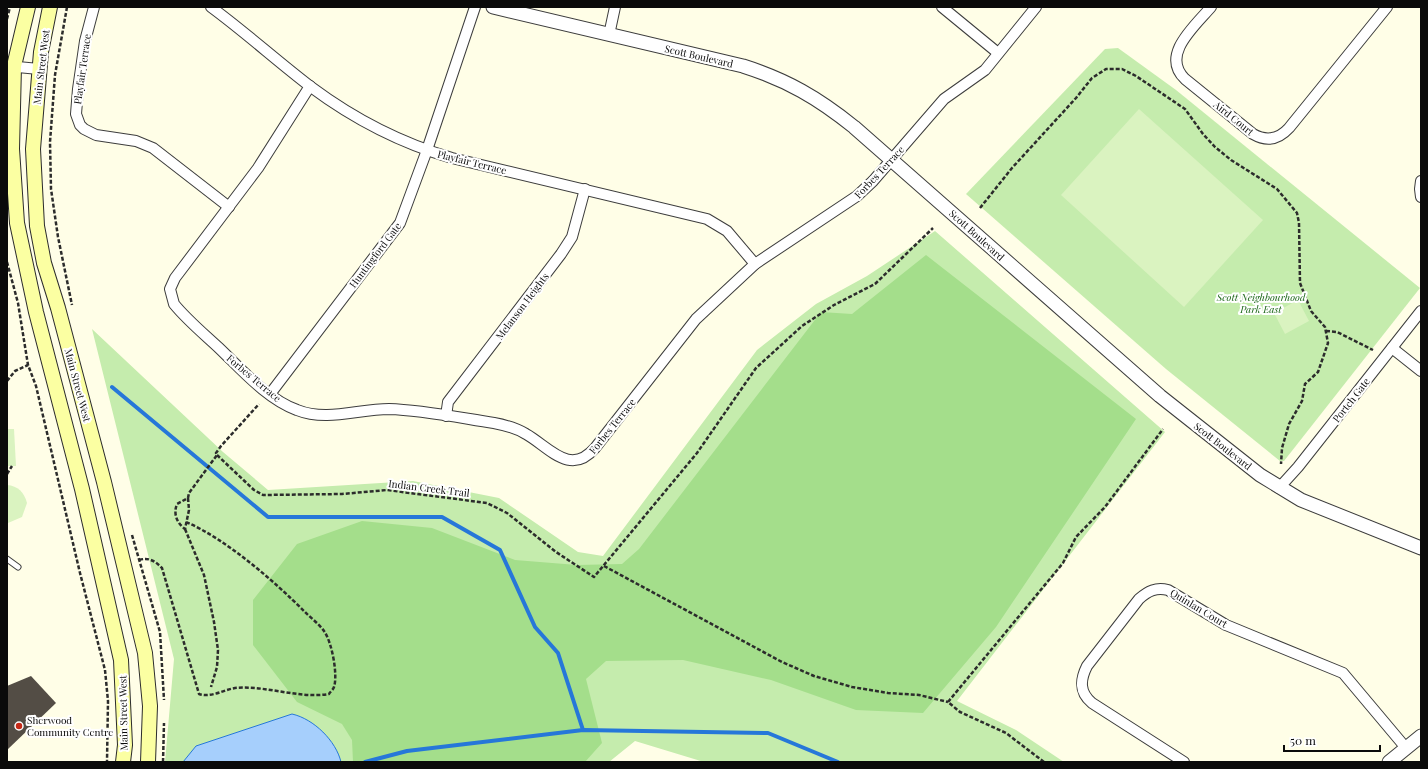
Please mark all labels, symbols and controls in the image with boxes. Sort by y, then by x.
street label: Main Street West [29,28,53,105]
street label: Playfair Terrace [70,33,94,105]
street label: Scott Boulevard [663,41,735,71]
street label: Aird Court [1210,97,1257,139]
street label: Forbes Terrace [851,143,907,201]
street label: Playfair Terrace [436,147,508,177]
street label: Scott Boulevard [946,206,1008,264]
street label: Huntingford Gate [346,219,404,291]
street label: Melanson Heights [492,270,552,342]
park label: Scott Neighbourhood Park East [1216,290,1306,316]
street label: Main Street West [61,347,95,424]
street label: Forbes Terrace [224,351,284,405]
street label: Portch Gate [1329,375,1373,425]
street label: Forbes Terrace [585,395,639,457]
street label: Scott Boulevard [1191,419,1255,473]
street label: Indian Creek Trail [388,476,471,500]
street label: Quinlan Court [1168,585,1231,631]
street label: Main Street West [115,675,131,751]
place label: Sherwood Community Centre [27,713,113,739]
marker: Sherwood Community Centre [14,721,24,731]
scale bar [1284,727,1380,753]
text: 50 m [1290,732,1316,748]

